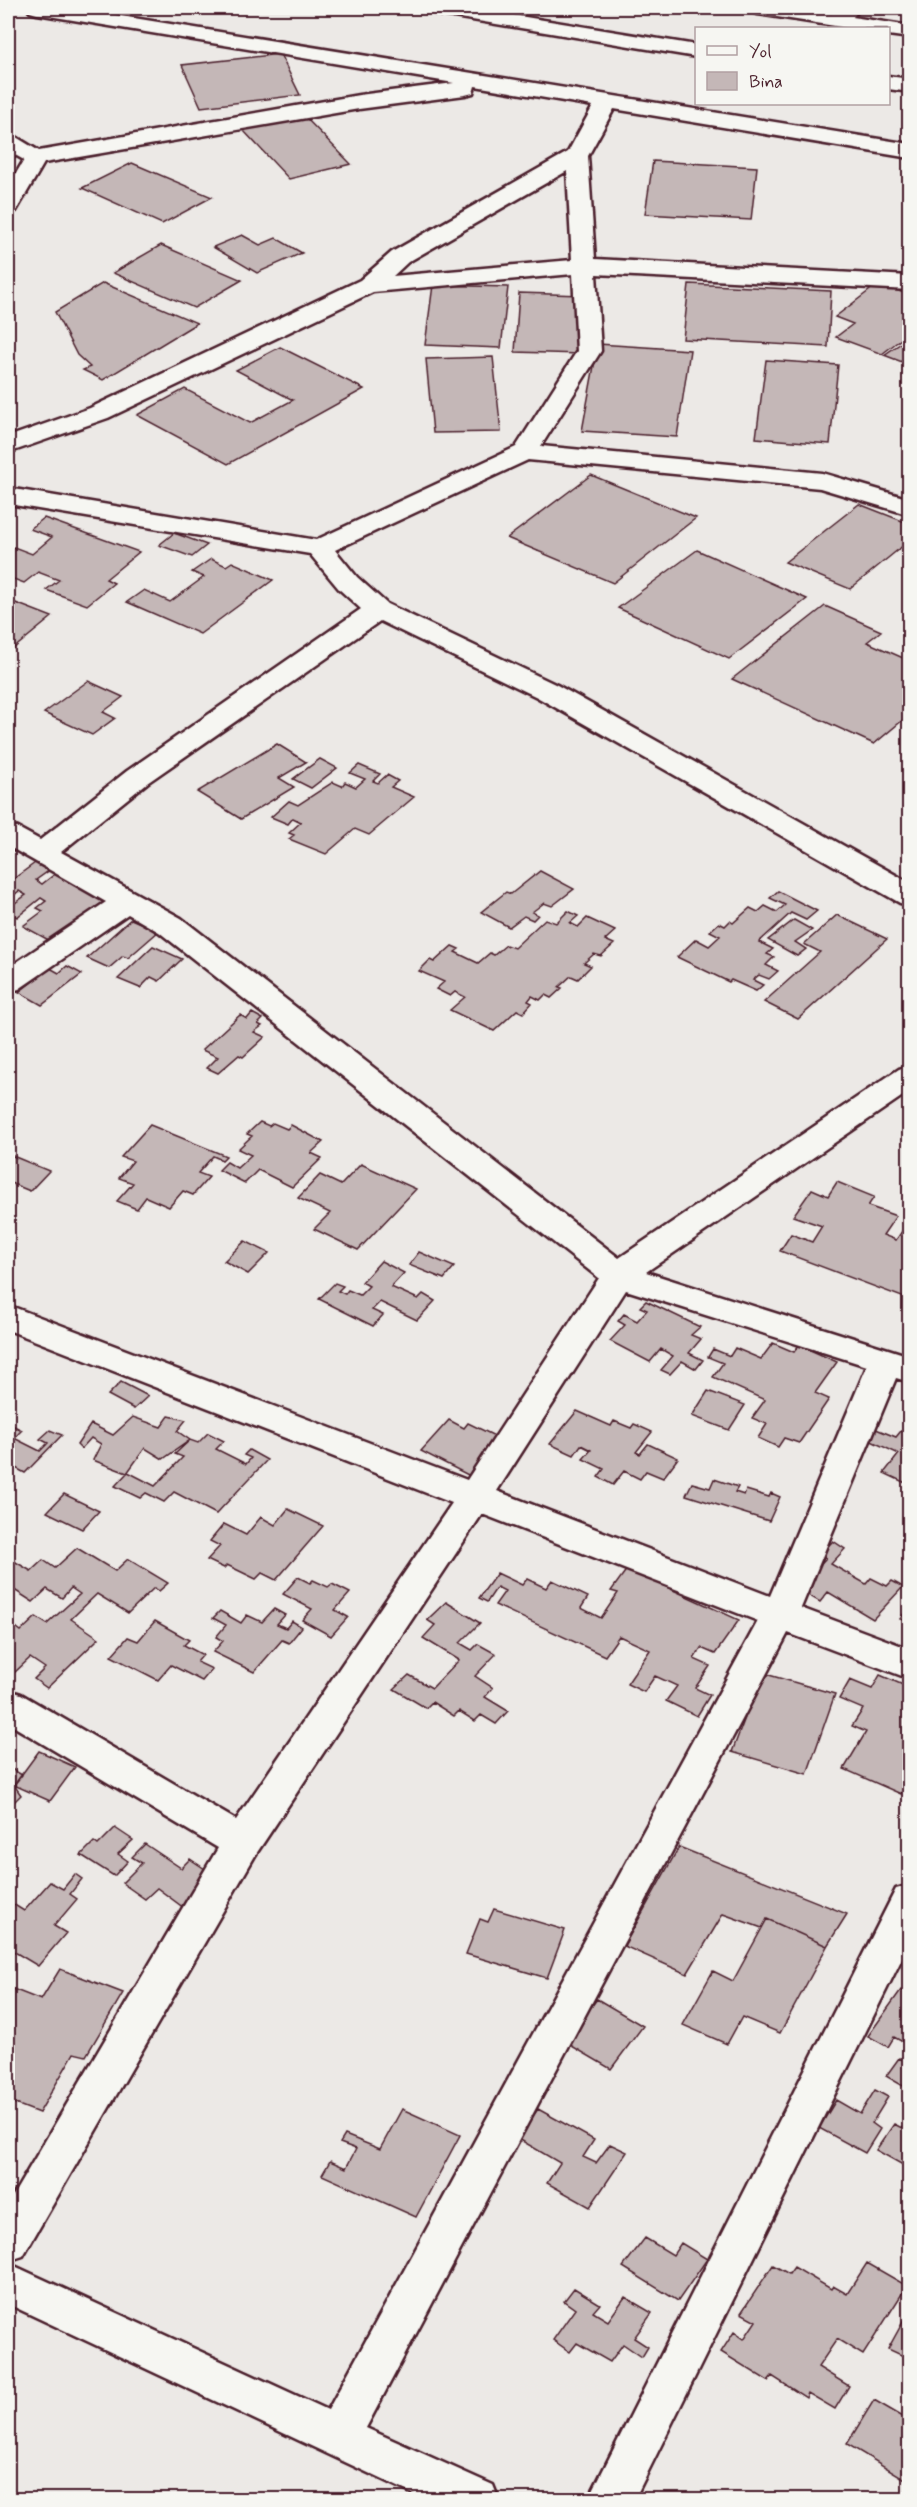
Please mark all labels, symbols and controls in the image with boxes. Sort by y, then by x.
legend [695,27,890,105]
text: Yol [749,40,772,64]
text: Bina [749,70,783,94]

